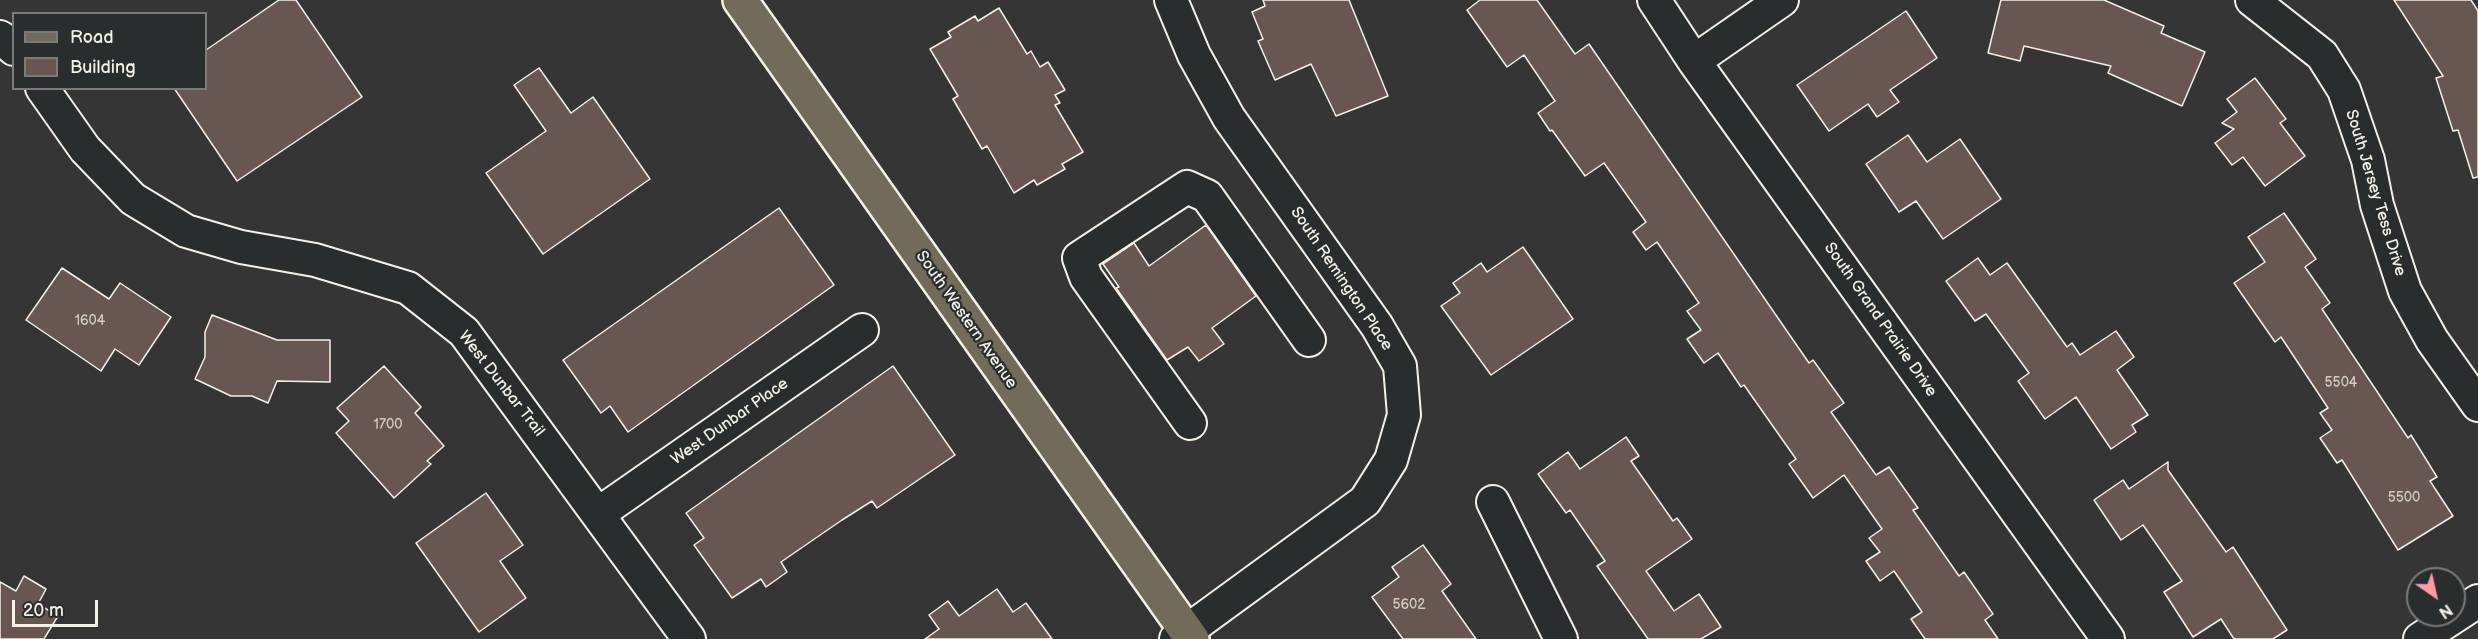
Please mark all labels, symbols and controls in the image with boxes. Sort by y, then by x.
legend [12,12,207,90]
text: Road [70,27,114,48]
text: Building [70,57,136,78]
street label: South Jersey Tess Drive [2341,108,2409,278]
street label: South Remington Place [1286,204,1396,354]
street label: South Grand Prairie Drive [1819,239,1941,401]
street label: South Western Avenue [911,248,1021,392]
house number: 1604 [75,313,105,329]
street label: West Dunbar Trail [454,327,548,441]
street label: West Dunbar Place [668,374,792,470]
house number: 5504 [2325,375,2357,391]
house number: 1700 [374,417,402,433]
house number: 5500 [2388,490,2420,506]
north arrow [2406,567,2466,627]
scale bar [15,588,100,626]
house number: 5602 [1392,597,1426,613]
text: N [2435,599,2456,622]
text: 20 m [23,600,64,621]

